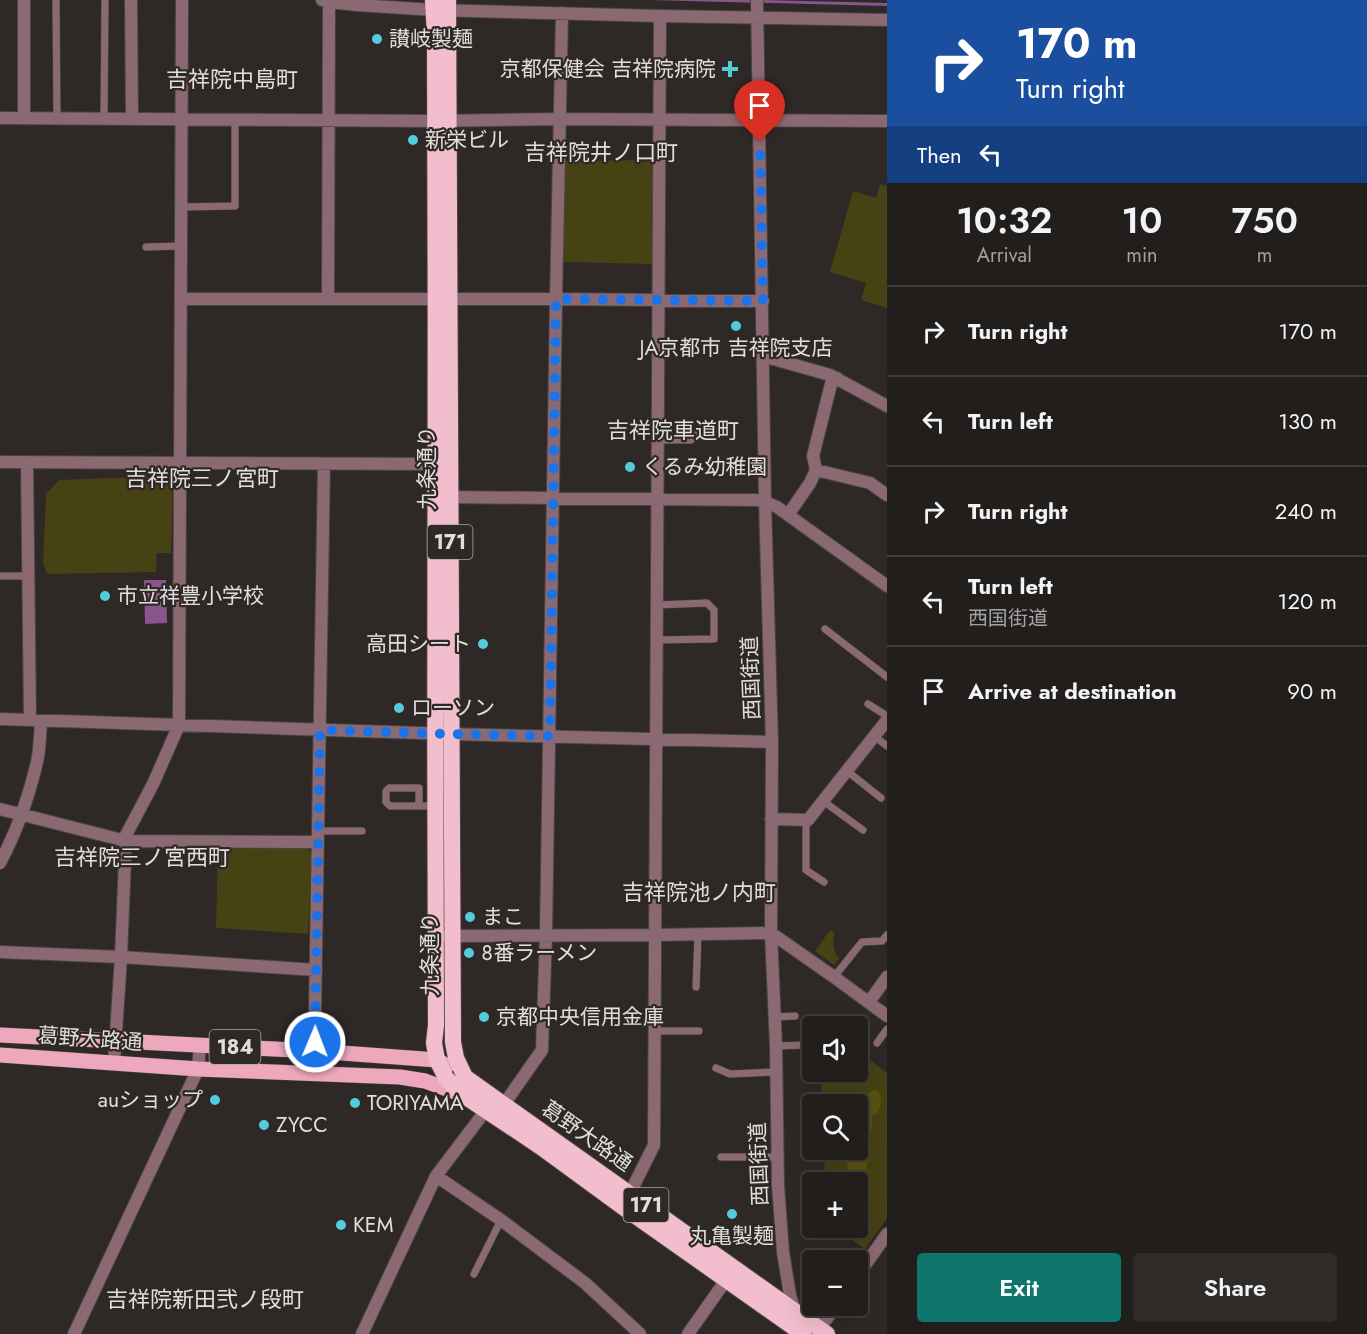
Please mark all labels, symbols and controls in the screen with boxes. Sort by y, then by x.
text: 170 m [1016,13,1138,74]
place label: 讃岐製麺 [389,24,473,54]
icon: right [917,24,995,102]
marker: 讃岐製麺 [370,32,384,46]
place label: 京都保健会 吉祥院病院 [500,54,716,84]
marker: 京都保健会 吉祥院病院 [721,60,739,78]
district label: 吉祥院中島町 [166,63,298,95]
text: Turn right [1016,69,1124,108]
pin [734,80,785,142]
icon: arrive [743,89,776,122]
place label: 新栄ビル [425,125,509,155]
marker: 新栄ビル [406,133,420,147]
district label: 吉祥院井ノ口町 [524,136,678,168]
icon: left [974,138,1007,171]
text: Then [917,139,962,171]
text: 10:32 [956,194,1052,246]
text: 10 [1122,194,1162,246]
text: 750 [1232,194,1298,246]
text: Arrival [977,241,1032,270]
text: min [1126,241,1158,270]
text: m [1257,241,1272,270]
icon: right [917,315,950,348]
text: Turn right [968,315,1068,347]
text: 170 m [1279,315,1337,347]
marker: JA京都市 吉祥院支店 [729,319,743,333]
place label: JA京都市 吉祥院支店 [636,333,833,363]
icon: left [917,405,950,438]
text: Turn left [968,405,1053,437]
text: 130 m [1278,405,1337,437]
district label: 吉祥院車道町 [607,414,739,446]
street label: 九条通り [412,426,442,510]
place label: くるみ幼稚園 [642,452,768,482]
marker: くるみ幼稚園 [623,460,637,474]
district label: 吉祥院三ノ宮町 [125,462,279,494]
icon: right [917,495,950,528]
text: Turn right [968,495,1068,527]
text: 240 m [1275,495,1337,527]
road number: 171 [428,525,472,559]
text: Turn left [968,570,1053,602]
place label: 市立祥豊小学校 [117,581,264,611]
icon: left [917,585,950,618]
text: 120 m [1278,585,1337,617]
marker: 市立祥豊小学校 [98,589,112,603]
text: 西国街道 [968,604,1048,633]
place label: 高田シート [366,629,471,659]
street label: 西国街道 [735,636,767,720]
marker: 高田シート [476,637,490,651]
icon: arrive [917,675,950,708]
text: Arrive at destination [968,675,1177,707]
text: 90 m [1287,675,1337,707]
place label: ローソン [411,693,495,723]
marker: ローソン [392,701,406,715]
district label: 吉祥院三ノ宮西町 [54,841,230,873]
district label: 吉祥院池ノ内町 [622,876,776,908]
place label: まこ [482,902,524,932]
marker: まこ [463,910,477,924]
street label: 九条通り [415,912,445,996]
place label: ８番ラーメン [481,938,597,968]
marker: ８番ラーメン [462,946,476,960]
place label: 京都中央信用金庫 [496,1002,664,1032]
position arrow [283,1010,347,1074]
marker: 京都中央信用金庫 [477,1010,491,1024]
map controls [802,1016,868,1316]
button: sound [802,1016,868,1082]
street label: 葛野大路通 [37,1020,143,1058]
road number: 184 [210,1030,260,1064]
place label: auショップ [98,1085,203,1115]
place label: TORIYAMA [367,1088,464,1118]
marker: auショップ [208,1093,222,1107]
street label: 葛野大路通 [535,1094,639,1178]
button: search [802,1094,868,1160]
marker: TORIYAMA [348,1096,362,1110]
place label: ZYCC [276,1110,328,1140]
marker: ZYCC [257,1118,271,1132]
street label: 西国街道 [743,1122,775,1206]
button: + [802,1172,868,1238]
road number: 171 [624,1188,668,1222]
marker: 丸亀製麺 [725,1207,739,1221]
place label: KEM [353,1210,393,1240]
marker: KEM [334,1218,348,1232]
place label: 丸亀製麺 [690,1221,774,1251]
button: − [802,1250,868,1316]
button: Exit [917,1253,1121,1322]
button: Share [1133,1253,1337,1322]
district label: 吉祥院新田弐ノ段町 [106,1283,304,1315]

